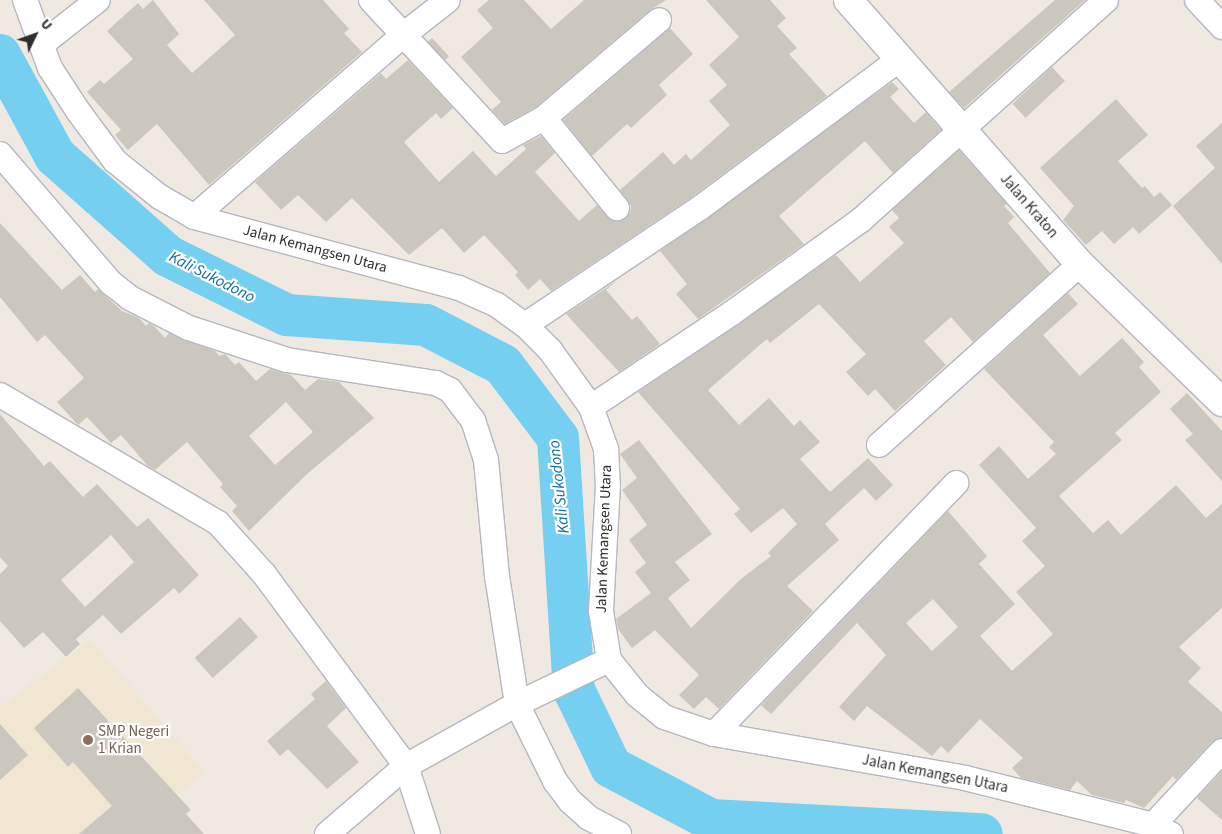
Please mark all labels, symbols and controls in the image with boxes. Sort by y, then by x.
north arrow [10,10,60,60]
text: U [36,15,57,35]
street label: Jalan Kraton [996,170,1062,242]
street label: Jalan Kemangsen Utara [241,221,389,277]
water label: Kali Sukodono [166,247,258,307]
water label: Kali Sukodono [545,439,573,535]
street label: Jalan Kemangsen Utara [592,465,616,613]
place label: SMP Negeri 1 Krian [98,722,169,757]
marker: SMP Negeri 1 Krian [82,734,94,746]
street label: Jalan Kemangsen Utara [860,751,1010,797]

